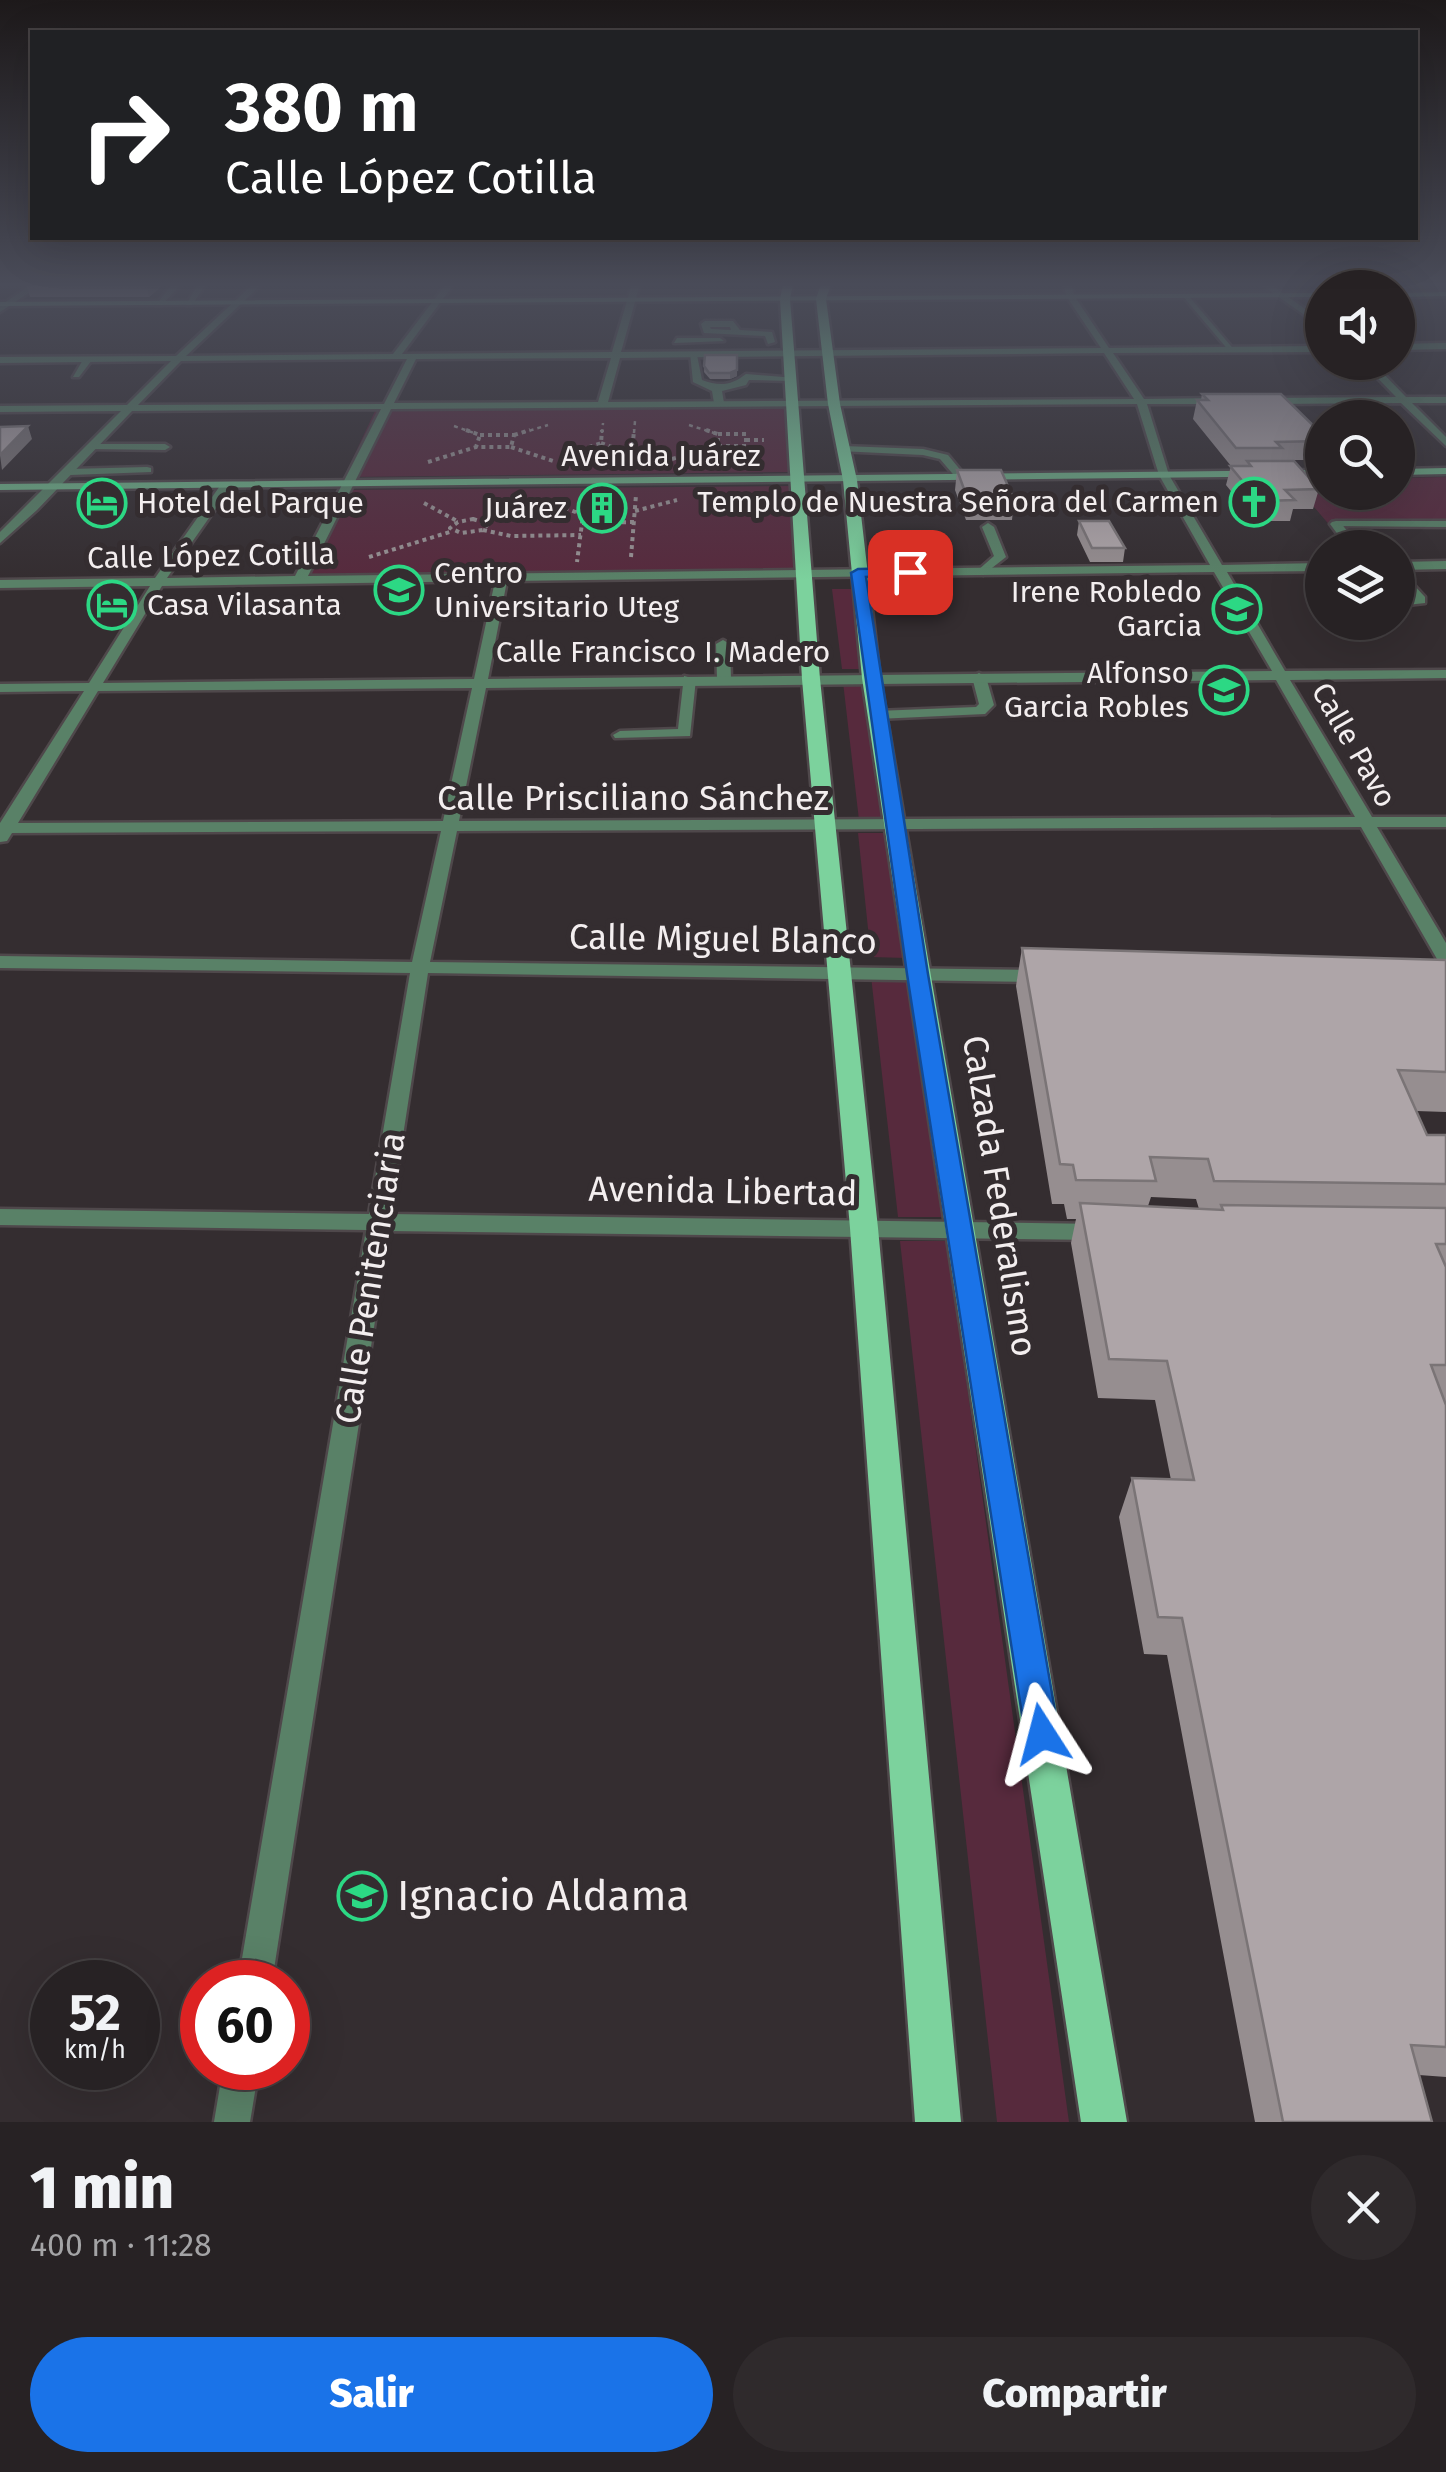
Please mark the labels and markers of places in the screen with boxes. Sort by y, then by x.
church icon: Templo de Nuestra Señora del Carmen [1228,476,1280,528]
hotel icon: Hotel del Parque [76,477,128,529]
building icon: Juárez [576,482,628,534]
place label: Templo de Nuestra Señora del Carmen [697,484,1219,520]
place label: Hotel del Parque [137,485,364,521]
place label: Juárez [484,490,567,526]
pin [868,530,953,615]
place label: Centro Universitario Uteg [434,555,680,625]
school or university icon: Centro Universitario Uteg [373,564,425,616]
place label: Irene Robledo Garcia [1011,574,1202,644]
hotel icon: Casa Vilasanta [86,579,138,631]
school or university icon: Irene Robledo Garcia [1211,583,1263,635]
place label: Casa Vilasanta [147,587,342,623]
place label: Alfonso Garcia Robles [1004,655,1189,725]
school or university icon: Alfonso Garcia Robles [1198,664,1250,716]
school or university icon: Ignacio Aldama [336,1870,388,1922]
place label: Ignacio Aldama [397,1871,689,1921]

